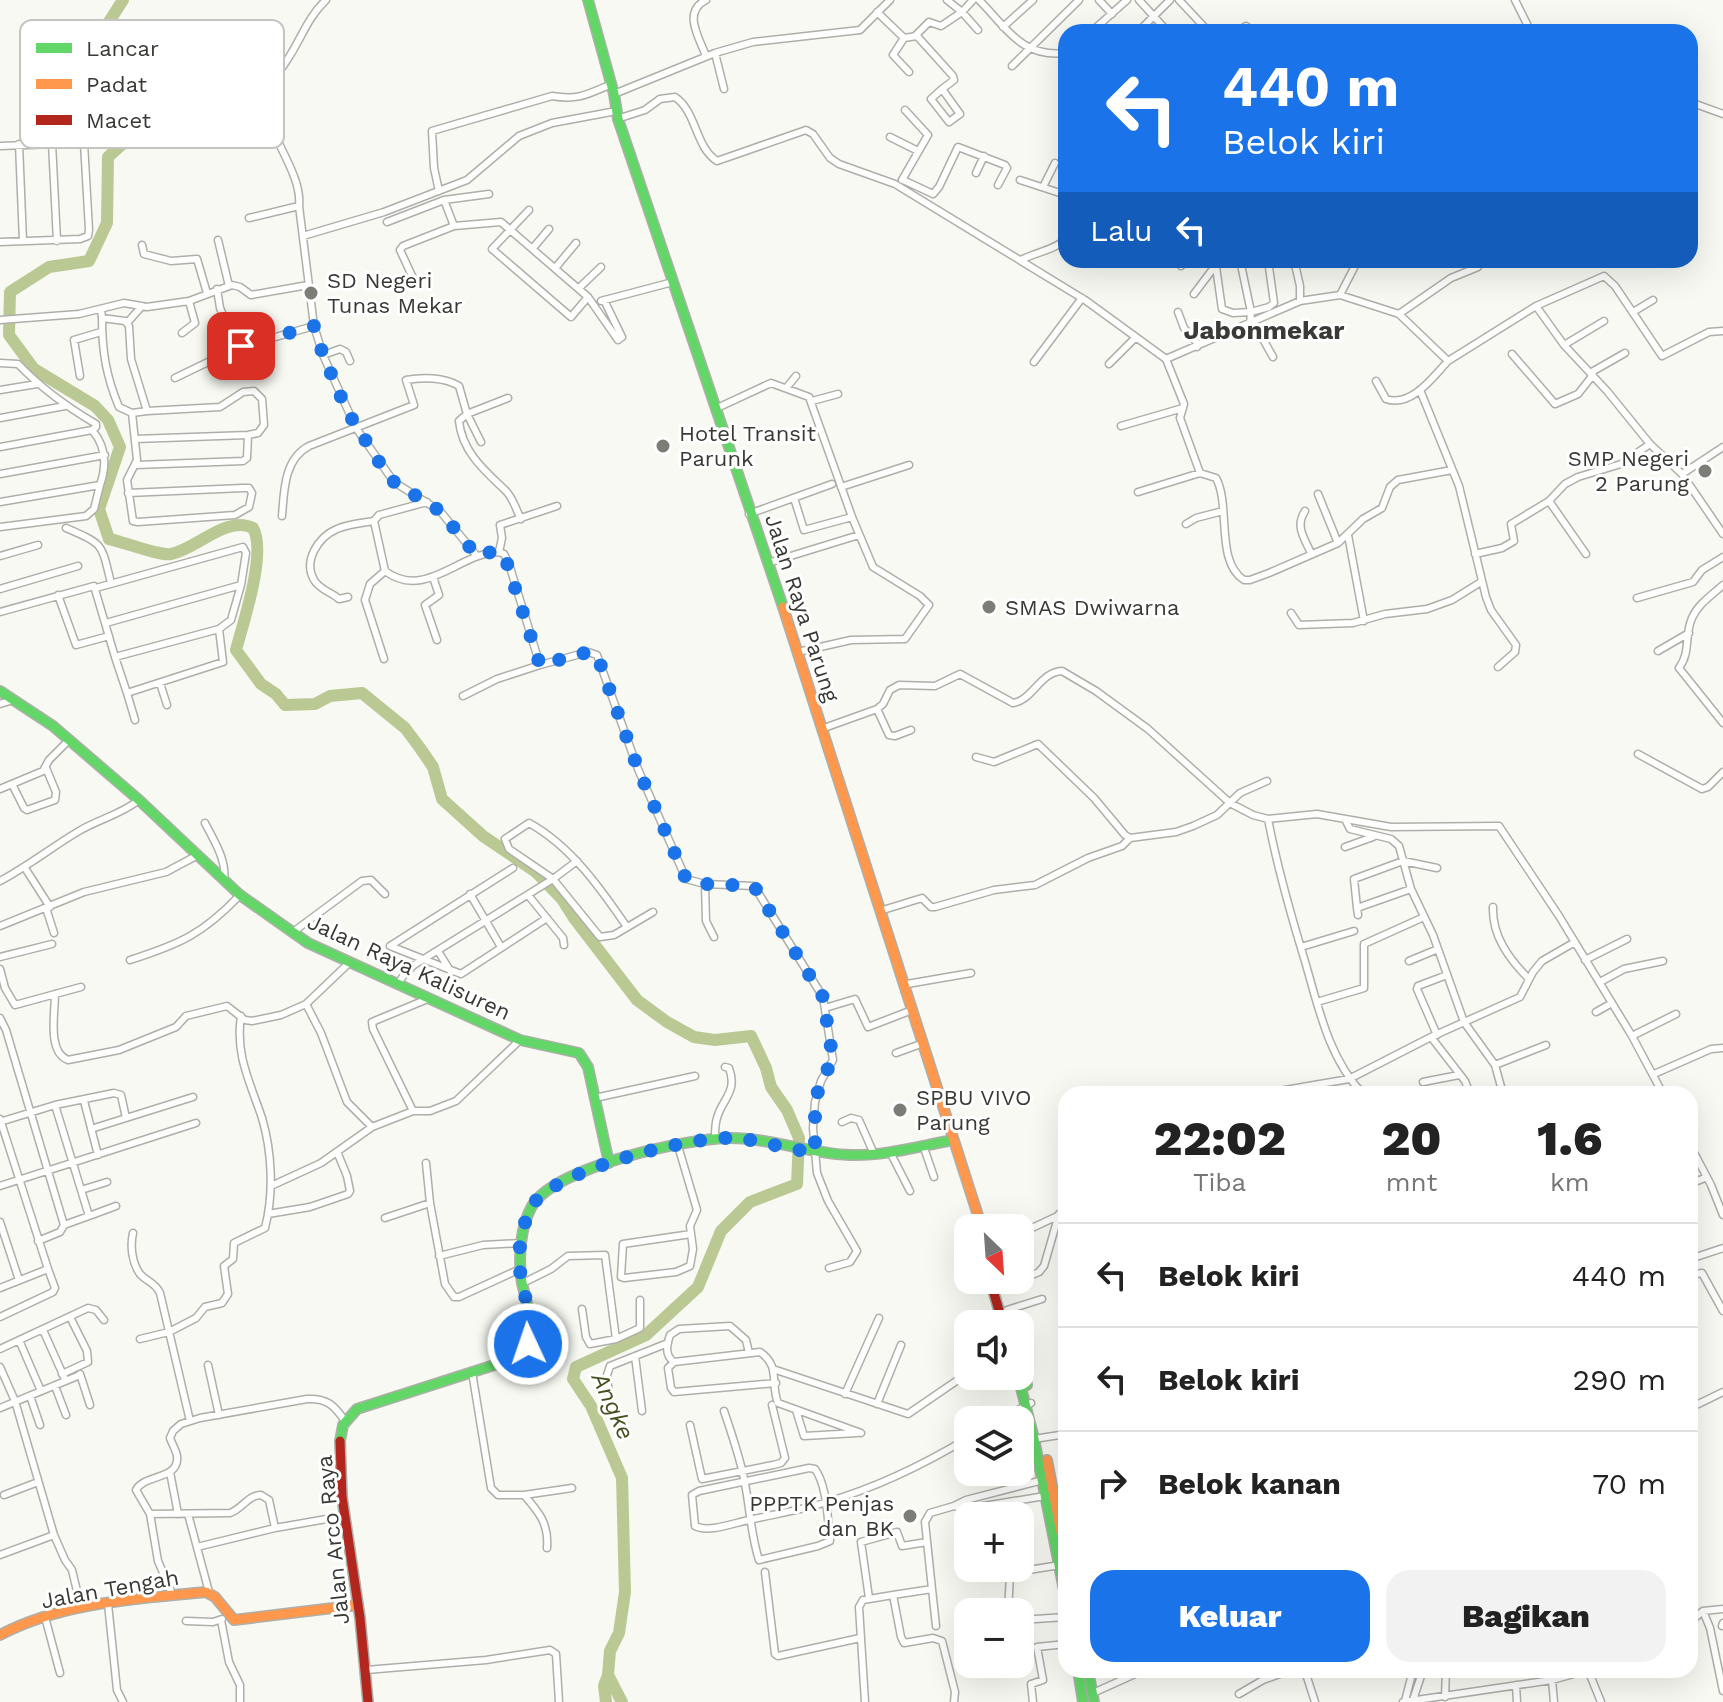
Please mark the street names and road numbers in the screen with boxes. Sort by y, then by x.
street label: Jalan Raya Parung [760,511,844,705]
street label: Jalan Raya Kalisuren [304,909,514,1025]
street label: Jalan Arco Raya [312,1454,354,1626]
street label: Jalan Tengah [39,1565,181,1613]

